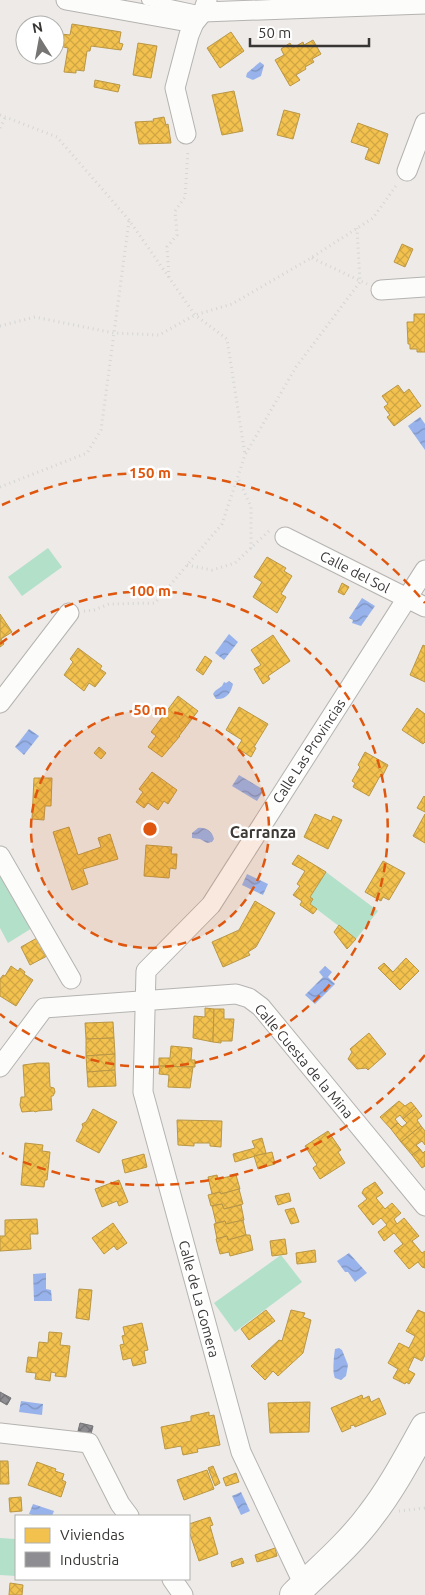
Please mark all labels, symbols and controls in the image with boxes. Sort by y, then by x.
north arrow [15,15,65,65]
scale bar [250,15,369,47]
text: N [31,18,44,36]
text: 50 m [258,24,291,41]
text: 150 m [129,464,171,481]
street label: Calle del Sol [317,548,393,597]
text: 100 m [129,582,171,599]
street label: Calle Las Provincias [269,696,349,806]
text: 50 m [133,701,167,718]
centre of rings [141,820,159,838]
district label: Carranza [230,823,296,841]
street label: Calle Cuesta de la Mina [252,1001,356,1121]
street label: Calle de La Gomera [176,1239,222,1359]
legend [15,1515,190,1580]
text: Viviendas [60,1526,124,1543]
text: Industria [60,1551,119,1568]

